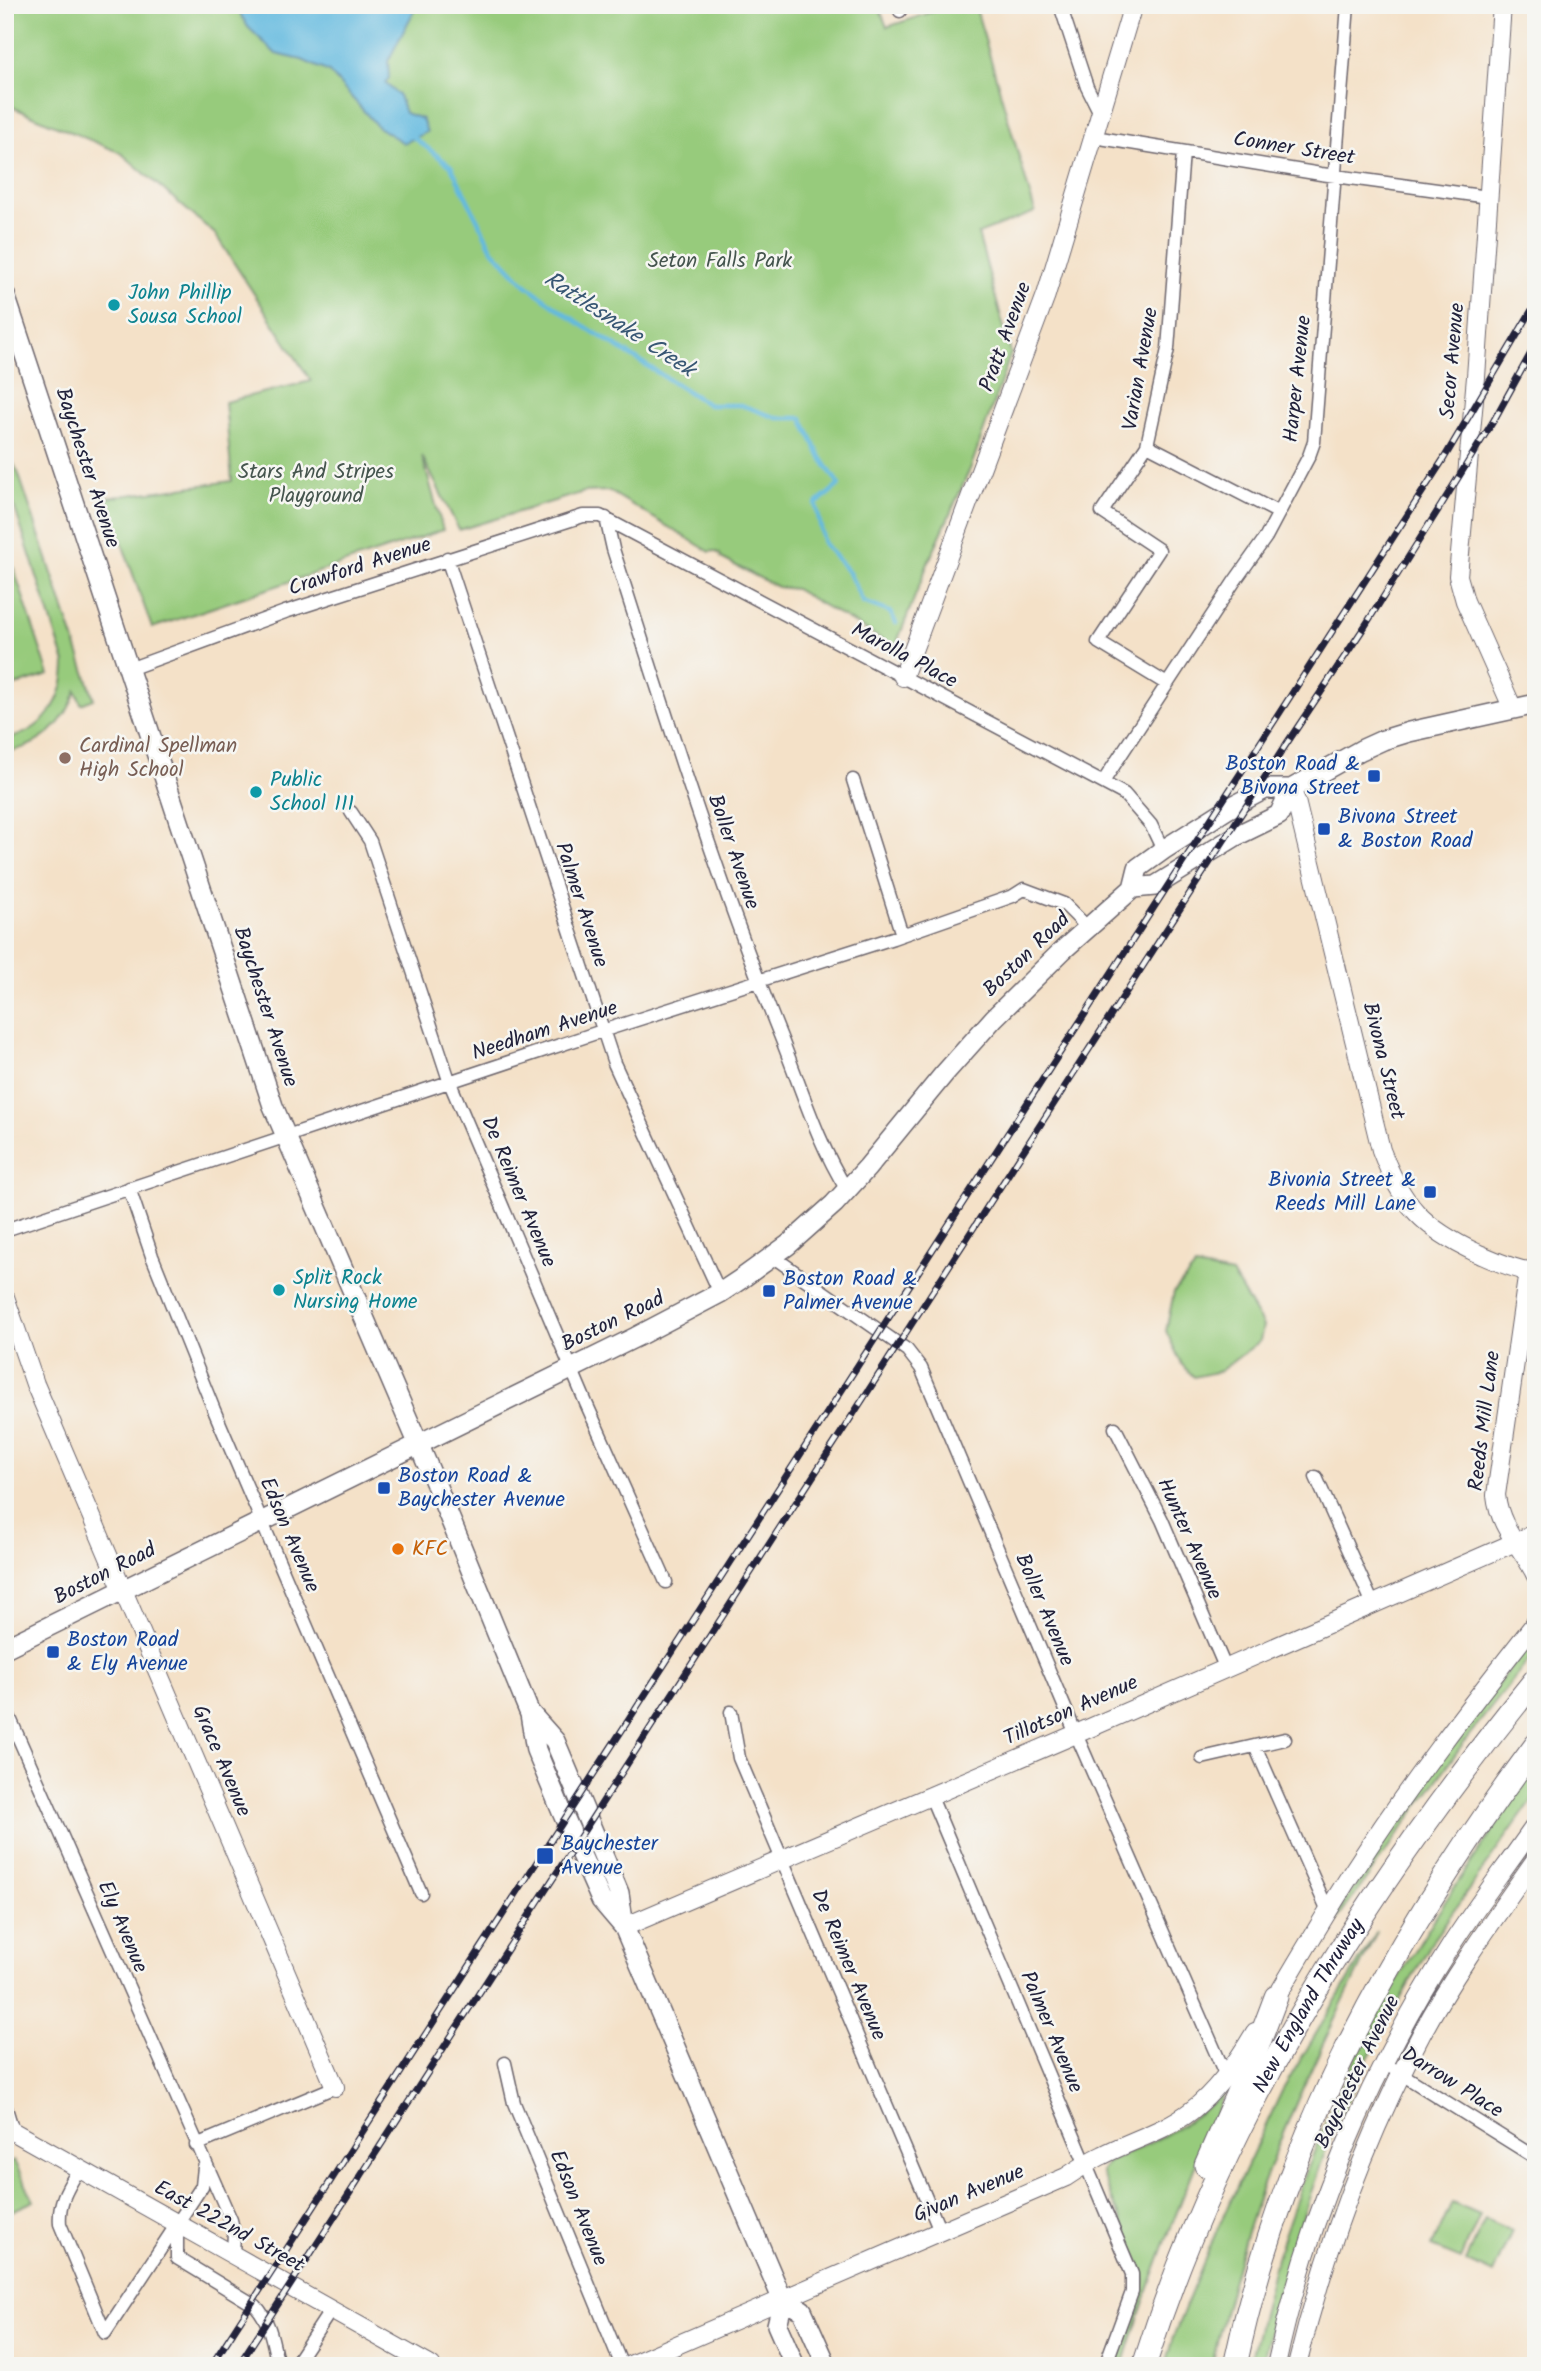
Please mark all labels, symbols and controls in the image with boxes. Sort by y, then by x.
street label: Conner Street [1231,123,1358,175]
park label: Seton Falls Park [648,245,792,278]
water label: Rattlesnake Creek [536,262,704,389]
place label: John Phillip Sousa School [128,277,242,334]
street label: Pratt Avenue [971,277,1041,397]
marker: John Phillip Sousa School [106,297,122,313]
street label: Secor Avenue [1431,301,1475,421]
street label: Varian Avenue [1114,304,1168,433]
street label: Harper Avenue [1275,313,1321,444]
street label: Baychester Avenue [46,384,129,553]
park label: Stars And Stripes Playground [238,456,394,513]
street label: Crawford Avenue [284,528,436,606]
street label: Marolla Place [845,614,964,698]
place label: Cardinal Spellman High School [79,730,237,787]
place label: Boston Road & Bivona Street [1226,748,1361,805]
marker: Cardinal Spellman High School [57,750,73,766]
place label: Public School 111 [270,764,354,821]
marker: Boston Road & Bivona Street [1366,768,1382,784]
marker: Public School 111 [248,784,264,800]
street label: Boller Avenue [698,790,768,915]
place label: Bivona Street & Boston Road [1338,801,1473,858]
marker: Bivona Street & Boston Road [1316,821,1332,837]
street label: Palmer Avenue [545,838,617,972]
street label: Boston Road [976,904,1079,1005]
street label: Baychester Avenue [224,923,307,1092]
street label: Needham Avenue [468,992,623,1070]
street label: Bivona Street [1353,999,1414,1124]
street label: De Reimer Avenue [471,1111,565,1273]
place label: Bivonia Street & Reeds Mill Lane [1268,1164,1417,1221]
marker: Bivonia Street & Reeds Mill Lane [1422,1184,1438,1200]
place label: Split Rock Nursing Home [293,1262,418,1319]
place label: Boston Road & Palmer Avenue [783,1263,917,1320]
marker: Split Rock Nursing Home [271,1282,287,1298]
street label: Boston Road [556,1283,671,1361]
marker: Boston Road & Palmer Avenue [761,1283,777,1299]
street label: Reeds Mill Lane [1460,1348,1510,1493]
place label: Boston Road & Baychester Avenue [398,1460,565,1517]
street label: Edson Avenue [250,1472,328,1598]
street label: Hunter Avenue [1147,1473,1231,1606]
marker: Boston Road & Baychester Avenue [376,1480,392,1496]
place label: KFC [412,1533,448,1566]
street label: Boston Road [48,1534,162,1614]
marker: KFC [390,1541,406,1557]
street label: Boller Avenue [1005,1548,1083,1672]
place label: Boston Road & Ely Avenue [67,1624,188,1681]
marker: Boston Road & Ely Avenue [45,1644,61,1660]
street label: Tillotson Avenue [998,1666,1144,1755]
street label: Grace Avenue [183,1700,260,1823]
place label: Baychester Avenue [561,1828,659,1885]
marker: Baychester Avenue [535,1846,555,1866]
street label: Ely Avenue [88,1876,156,1979]
street label: De Reimer Avenue [801,1884,895,2046]
street label: New England Thruway [1244,1911,1373,2099]
street label: Palmer Avenue [1010,1966,1092,2099]
street label: Baychester Avenue [1307,1989,1410,2154]
street label: Darrow Place [1395,2039,1510,2128]
street label: Edson Avenue [540,2145,616,2272]
street label: Givan Avenue [908,2156,1030,2232]
street label: East 222nd Street [148,2172,311,2282]

